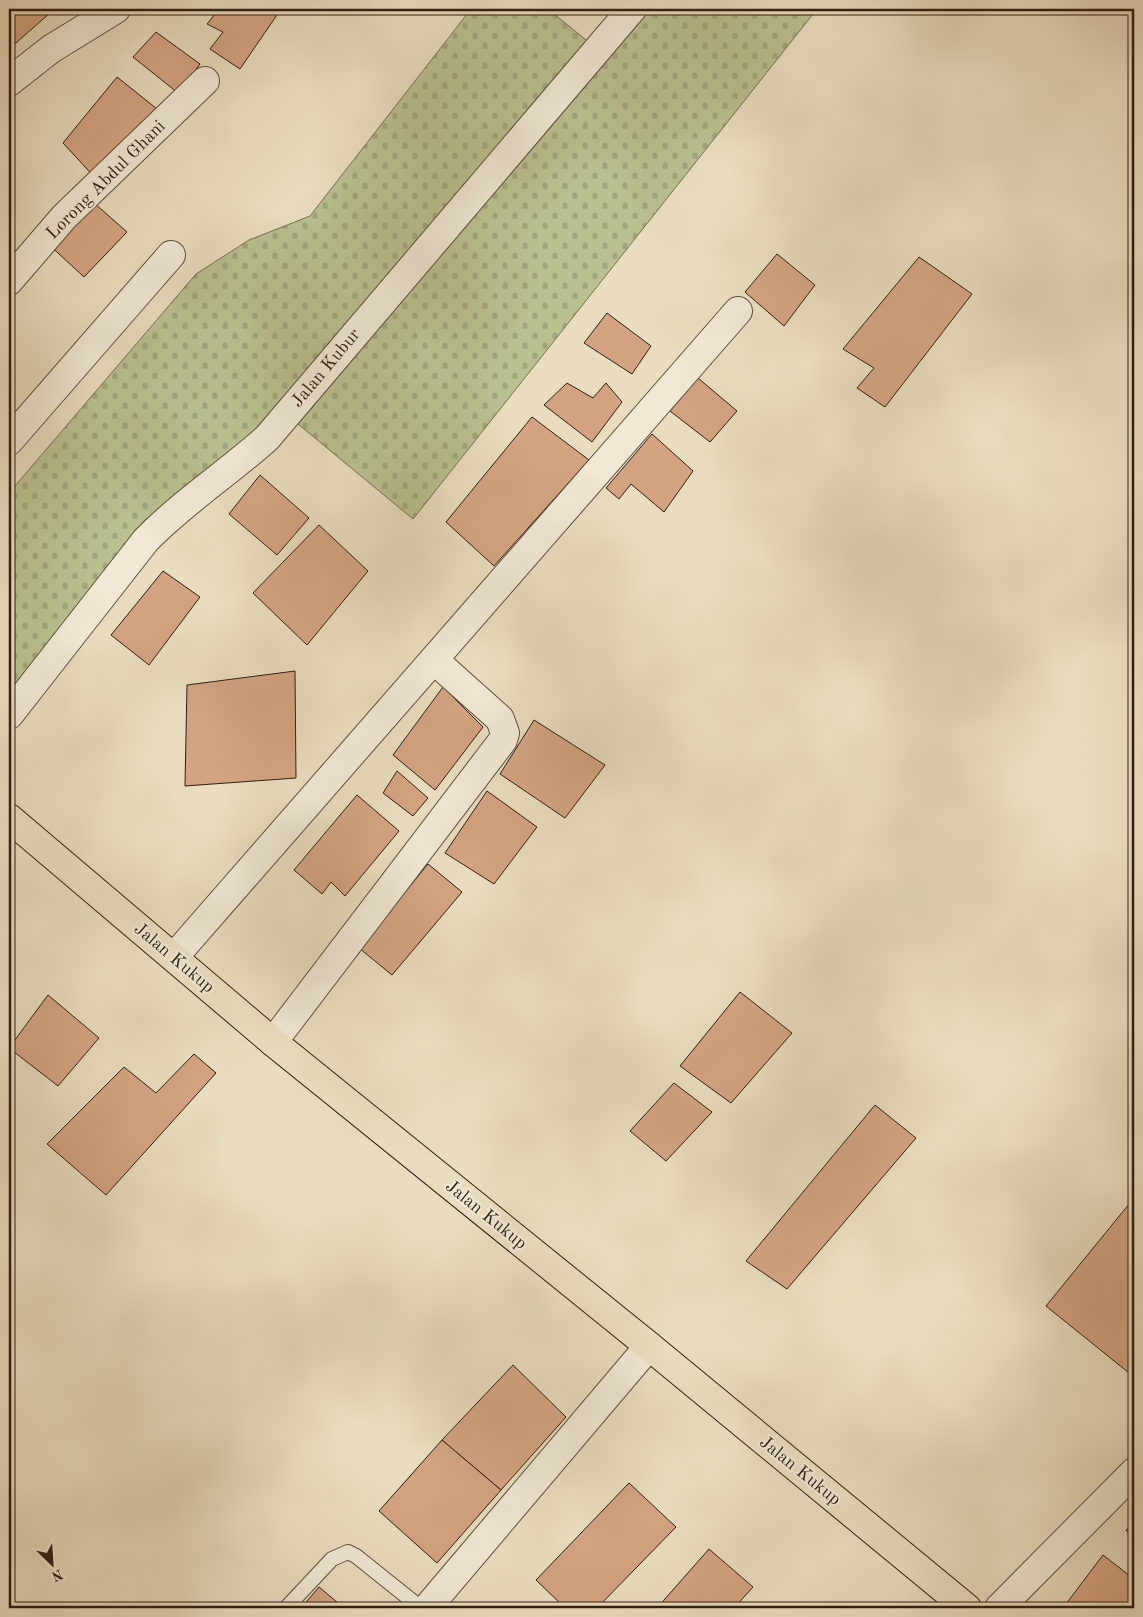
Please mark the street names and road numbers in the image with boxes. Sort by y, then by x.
street label: Lorong Abdul Ghani [43,117,169,243]
street label: Jalan Kubur [288,325,364,411]
street label: Jalan Kukup [130,919,218,997]
street label: Jalan Kukup [442,1177,530,1253]
street label: Jalan Kukup [756,1433,844,1509]

